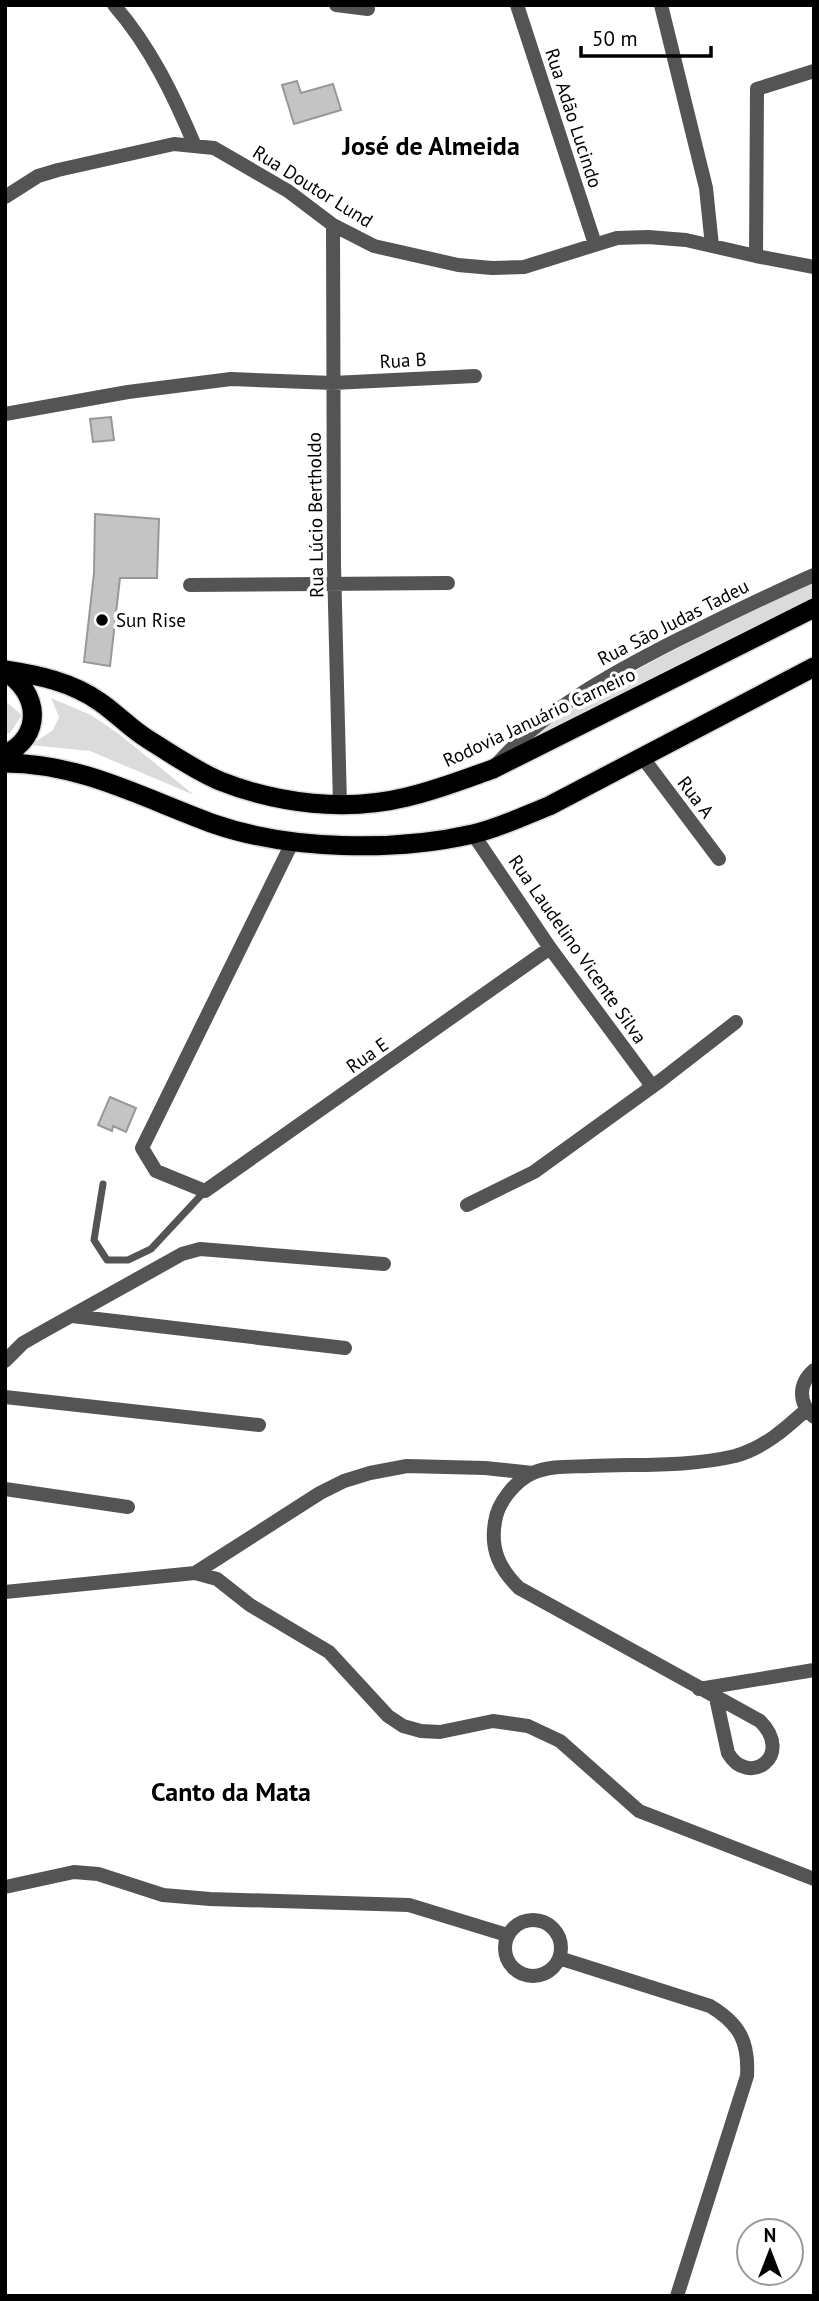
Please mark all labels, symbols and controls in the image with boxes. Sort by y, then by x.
scale bar [581,14,710,58]
text: 50 m [592,25,638,52]
street label: Rua Adão Lucindo [540,45,608,191]
district label: José de Almeida [341,129,520,162]
street label: Rua Doutor Lund [249,140,377,232]
street label: Rua B [379,347,427,373]
street label: Rua Lúcio Bertholdo [302,432,328,598]
street label: Rua São Judas Tadeu [593,573,753,671]
place label: Sun Rise [116,608,186,632]
marker: Sun Rise [94,612,110,628]
street label: Rodovia Januário Carneiro [439,662,639,772]
street label: Rua A [672,771,720,823]
street label: Rua Laudelino Vicente Silva [504,850,652,1048]
street label: Rua E [341,1032,393,1078]
district label: Canto da Mata [151,1775,311,1808]
north arrow [735,2217,805,2287]
text: N [764,2223,776,2247]

